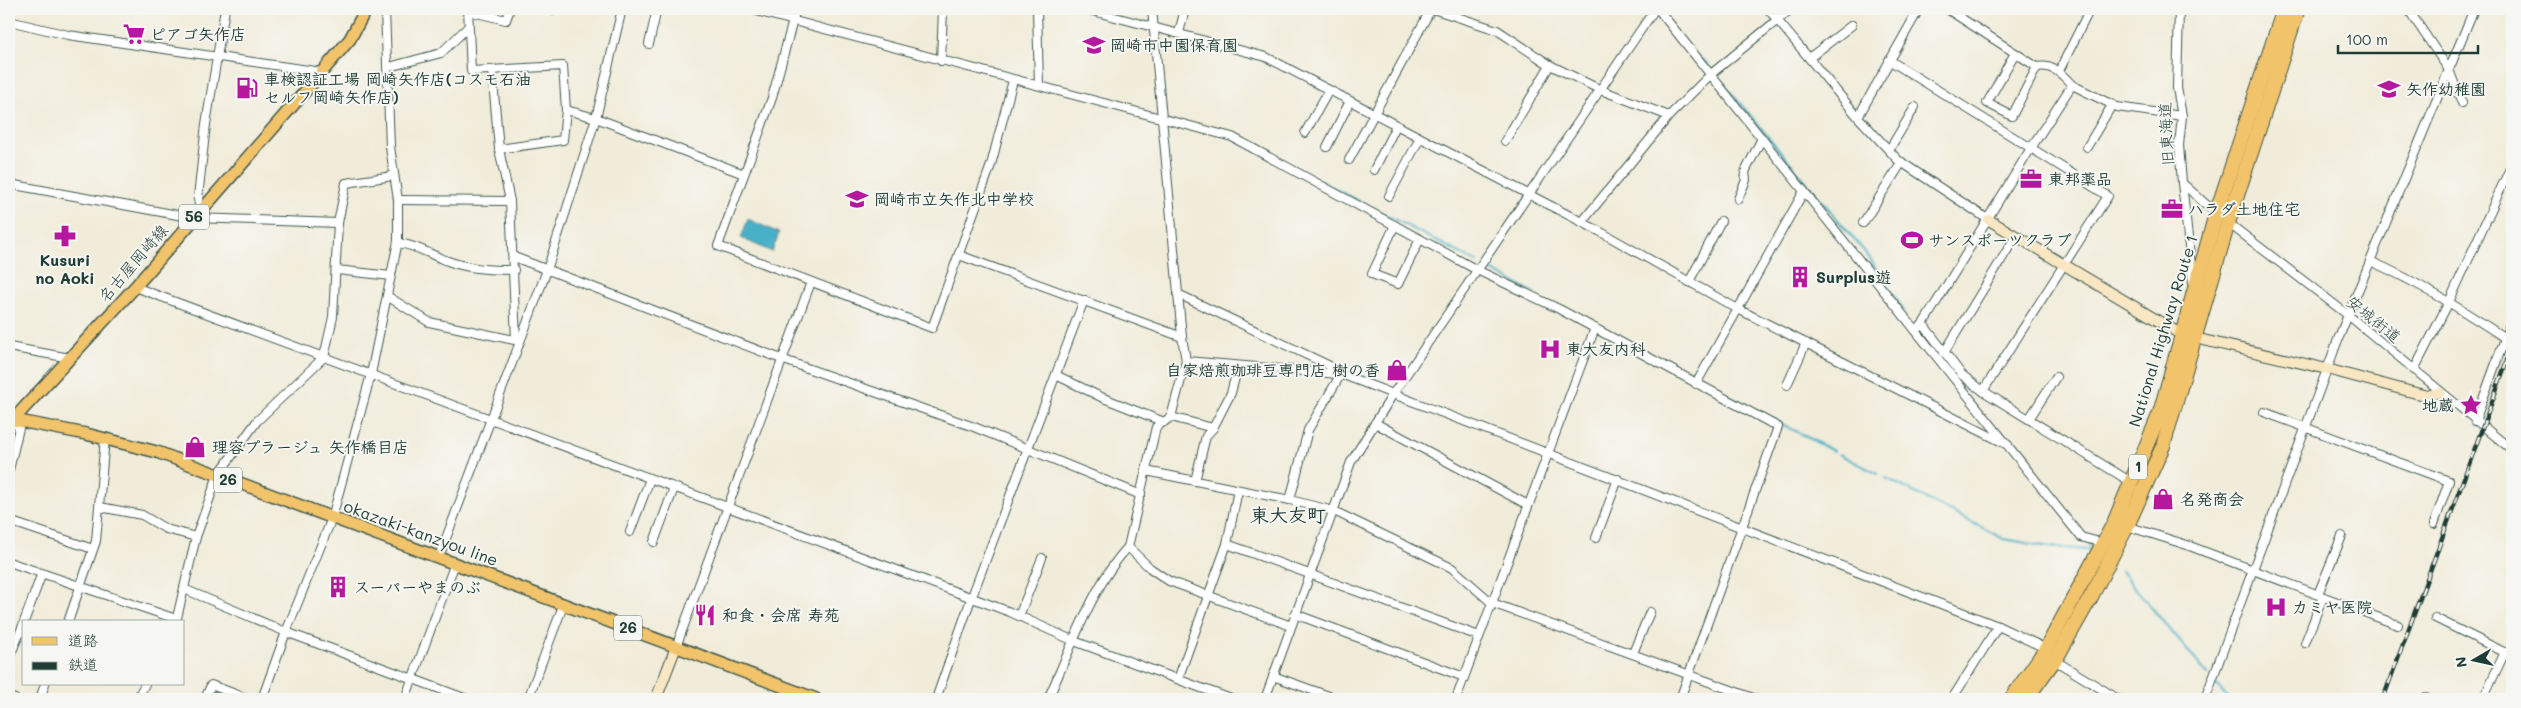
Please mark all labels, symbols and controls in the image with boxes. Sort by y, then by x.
supermarket icon: ピアゴ矢作店 [121,21,147,47]
scale bar [2338,22,2478,54]
place label: ピアゴ矢作店 [150,23,246,44]
text: 100 m [2346,29,2388,49]
school or university icon: 岡崎市中園保育園 [1081,32,1107,58]
place label: 岡崎市中園保育園 [1110,34,1238,55]
place label: 車検認証工場 岡崎矢作店(コスモ石油 セルフ岡崎矢作店) [264,68,531,107]
fuel station icon: 車検認証工場 岡崎矢作店(コスモ石油 セルフ岡崎矢作店) [234,75,260,101]
school or university icon: 矢作幼稚園 [2376,76,2402,102]
place label: 矢作幼稚園 [2406,78,2486,99]
street label: 旧東海道 [2153,102,2178,167]
office icon: 東邦薬品 [2018,166,2044,192]
place label: 東邦薬品 [2048,168,2112,189]
school or university icon: 岡崎市立矢作北中学校 [844,186,870,212]
place label: 岡崎市立矢作北中学校 [874,188,1034,209]
office icon: ハラダ土地住宅 [2159,196,2185,222]
place label: ハラダ土地住宅 [2188,198,2300,219]
road number: 56 [179,204,209,230]
street label: 名古屋岡崎線 [93,220,172,306]
pharmacy icon: Kusuri no Aoki [52,223,78,249]
sports icon: サンスポーツクラブ [1899,227,1925,253]
place label: サンスポーツクラブ [1928,229,2072,250]
street label: National Highway Route 1 [2123,232,2202,429]
place label: Kusuri no Aoki [35,249,95,288]
building icon: Surplus遊 [1787,264,1813,290]
place label: Surplus遊 [1816,266,1891,287]
street label: 安城街道 [2343,290,2406,347]
hospital icon: 東大友内科 [1537,336,1563,362]
place label: 東大友内科 [1566,338,1646,359]
shop icon: 自家焙煎珈琲豆専門店 樹の香 [1384,357,1410,383]
place label: 自家焙煎珈琲豆専門店 樹の香 [1166,359,1380,380]
place icon: 地蔵 [2458,392,2484,418]
place label: 地蔵 [2422,394,2454,415]
shop icon: 理容プラージュ 矢作橋目店 [182,434,208,460]
place label: 理容プラージュ 矢作橋目店 [212,436,409,457]
road number: 1 [2129,454,2147,480]
road number: 26 [214,468,242,492]
shop icon: 名発商会 [2150,486,2176,512]
place label: 名発商会 [2180,488,2244,509]
street label: okazaki-kanzyou line [341,495,501,570]
district label: 東大友町 [1250,502,1326,527]
building icon: スーパーやまのぶ [325,574,351,600]
place label: スーパーやまのぶ [354,576,481,597]
hospital icon: カミヤ医院 [2263,594,2289,620]
place label: カミヤ医院 [2292,596,2372,617]
restaurant icon: 和食・会席 寿苑 [692,602,718,628]
place label: 和食・会席 寿苑 [722,604,840,625]
road number: 26 [614,616,642,640]
legend [22,620,185,686]
text: 道路 [68,630,98,650]
north arrow [2448,636,2498,686]
text: 鉄道 [68,654,98,674]
text: N [2450,655,2471,669]

